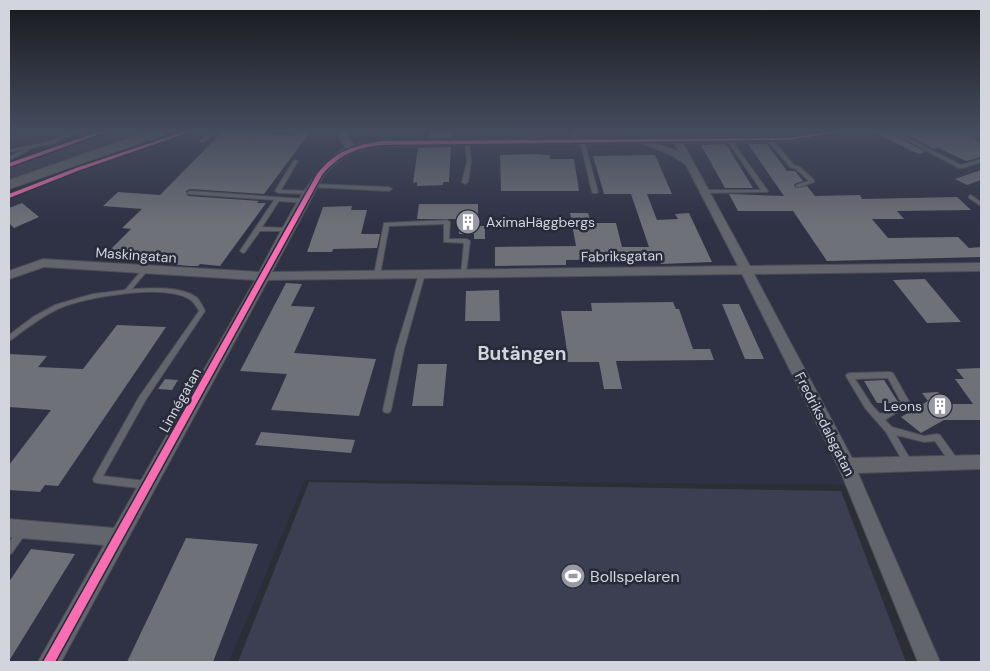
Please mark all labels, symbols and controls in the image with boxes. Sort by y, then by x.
building icon: AximaHäggbergs [455,209,481,235]
place label: AximaHäggbergs [486,213,595,231]
street label: Maskingatan [95,243,177,267]
street label: Fabriksgatan [581,246,663,266]
district label: Butängen [477,341,567,366]
street label: Linnégatan [155,365,205,435]
street label: Fredriksdalsgatan [791,369,859,479]
building icon: Leons [927,393,953,419]
place label: Leons [884,397,922,415]
sports icon: Bollspelaren [560,563,586,589]
place label: Bollspelaren [590,566,680,587]

